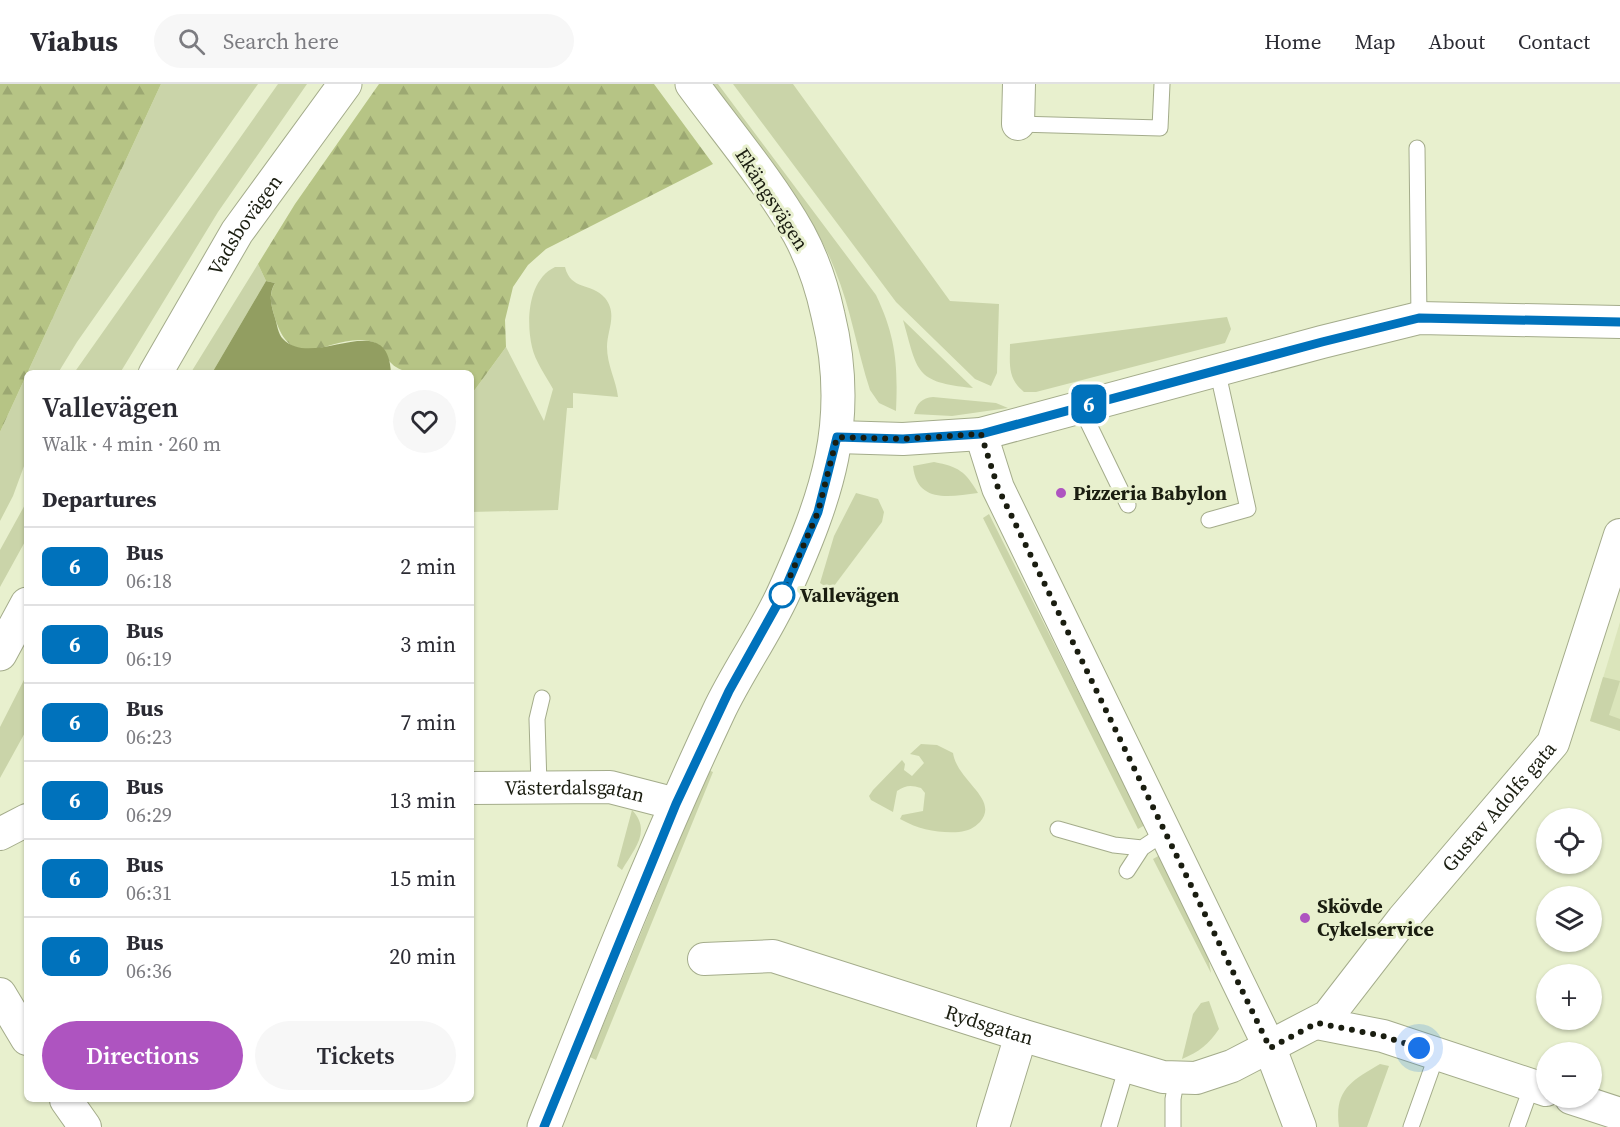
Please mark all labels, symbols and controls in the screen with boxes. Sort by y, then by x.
search box [154,14,574,68]
text: Viabus [30,22,118,60]
icon: search [175,25,208,58]
text: Search here [223,26,339,56]
text: Home [1264,27,1322,56]
text: Map [1355,27,1396,56]
text: About [1429,27,1485,56]
text: Contact [1518,27,1590,56]
street label: Ekängsvägen [729,143,815,255]
street label: Vadsbovägen [201,169,289,281]
line badge: 6 [1070,384,1108,424]
text: Vallevägen [42,388,179,426]
button: heart [393,390,456,453]
text: 6 [1083,390,1095,419]
text: Walk · 4 min · 260 m [42,430,221,458]
place label: Pizzeria Babylon [1073,479,1227,507]
text: Departures [42,484,156,514]
marker: Pizzeria Babylon [1054,486,1068,500]
text: Bus [126,537,163,567]
text: 2 min [400,551,456,581]
text: 6 [69,552,81,581]
text: 06:18 [126,567,172,595]
place label: Vallevägen [800,581,899,609]
marker: Vallevägen [769,582,795,608]
text: Bus [126,615,163,645]
text: 3 min [400,629,456,659]
text: 6 [69,630,81,659]
text: 06:19 [126,645,172,673]
text: Bus [126,693,163,723]
text: 7 min [400,707,456,737]
text: 6 [69,708,81,737]
text: 06:23 [126,723,172,751]
street label: Gustav Adolfs gata [1435,735,1563,878]
text: Bus [126,771,163,801]
street label: Västerdalsgatan [504,773,648,809]
text: 13 min [389,785,456,815]
text: 6 [69,786,81,815]
text: 06:29 [126,801,172,829]
map controls [1536,808,1602,1108]
button: locate [1536,808,1602,874]
text: Bus [126,849,163,879]
text: 15 min [389,863,456,893]
text: 6 [69,864,81,893]
text: 06:31 [126,879,172,907]
button: layers [1536,886,1602,952]
place label: Skövde Cykelservice [1317,892,1434,943]
marker: Skövde Cykelservice [1298,911,1312,925]
text: Bus [126,927,163,957]
text: 20 min [389,941,456,971]
text: 6 [69,942,81,971]
text: 06:36 [126,957,172,985]
button: + [1536,964,1602,1030]
street label: Rydsgatan [941,998,1037,1052]
button: Directions [42,1021,243,1090]
button: Tickets [255,1021,456,1090]
your location [1404,1033,1434,1063]
button: − [1536,1042,1602,1108]

